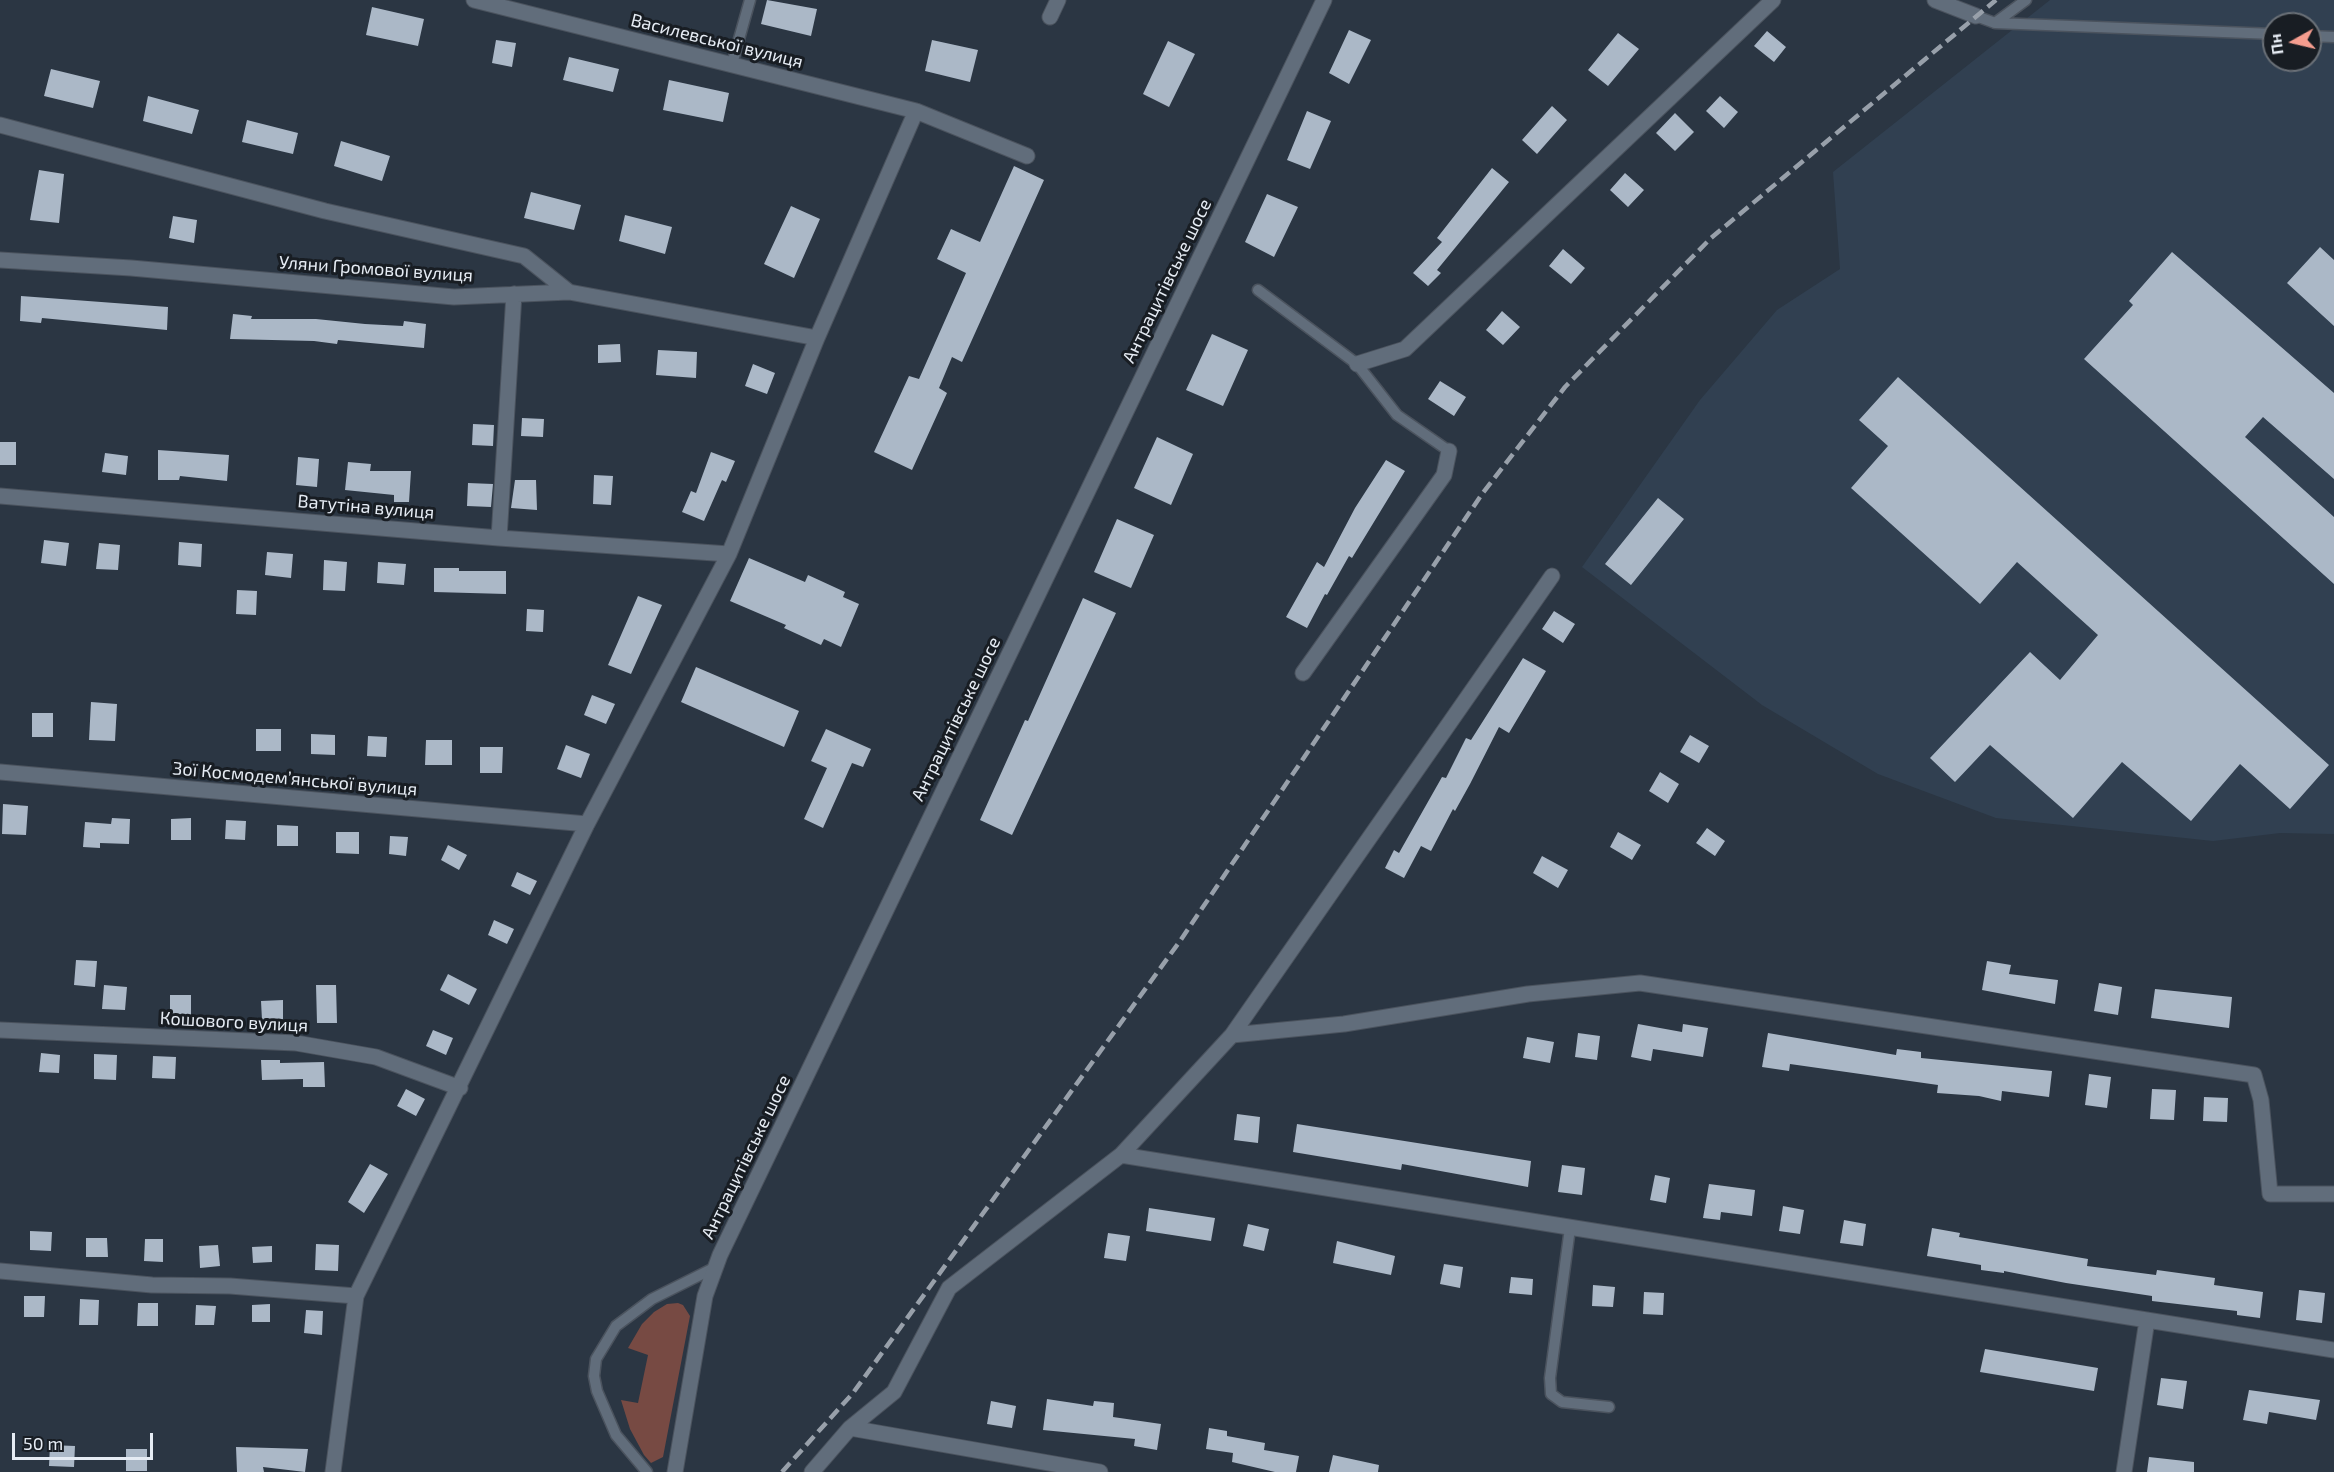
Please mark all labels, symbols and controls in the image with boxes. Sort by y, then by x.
street label: Василевської вулиця [629,9,805,73]
north arrow [2262,12,2322,72]
text: Пн [2265,33,2287,56]
street label: Антрацитівське шосе [1118,195,1216,367]
street label: Уляни Громової вулиця [278,251,474,287]
street label: Ватутіна вулиця [297,490,435,524]
street label: Антрацитівське шосе [907,633,1005,805]
street label: Зої Космодем’янської вулиця [172,758,418,800]
street label: Кошового вулиця [159,1007,309,1037]
street label: Антрацитівське шосе [697,1071,795,1243]
scale bar [15,1421,156,1459]
text: 50 m [23,1432,63,1454]

